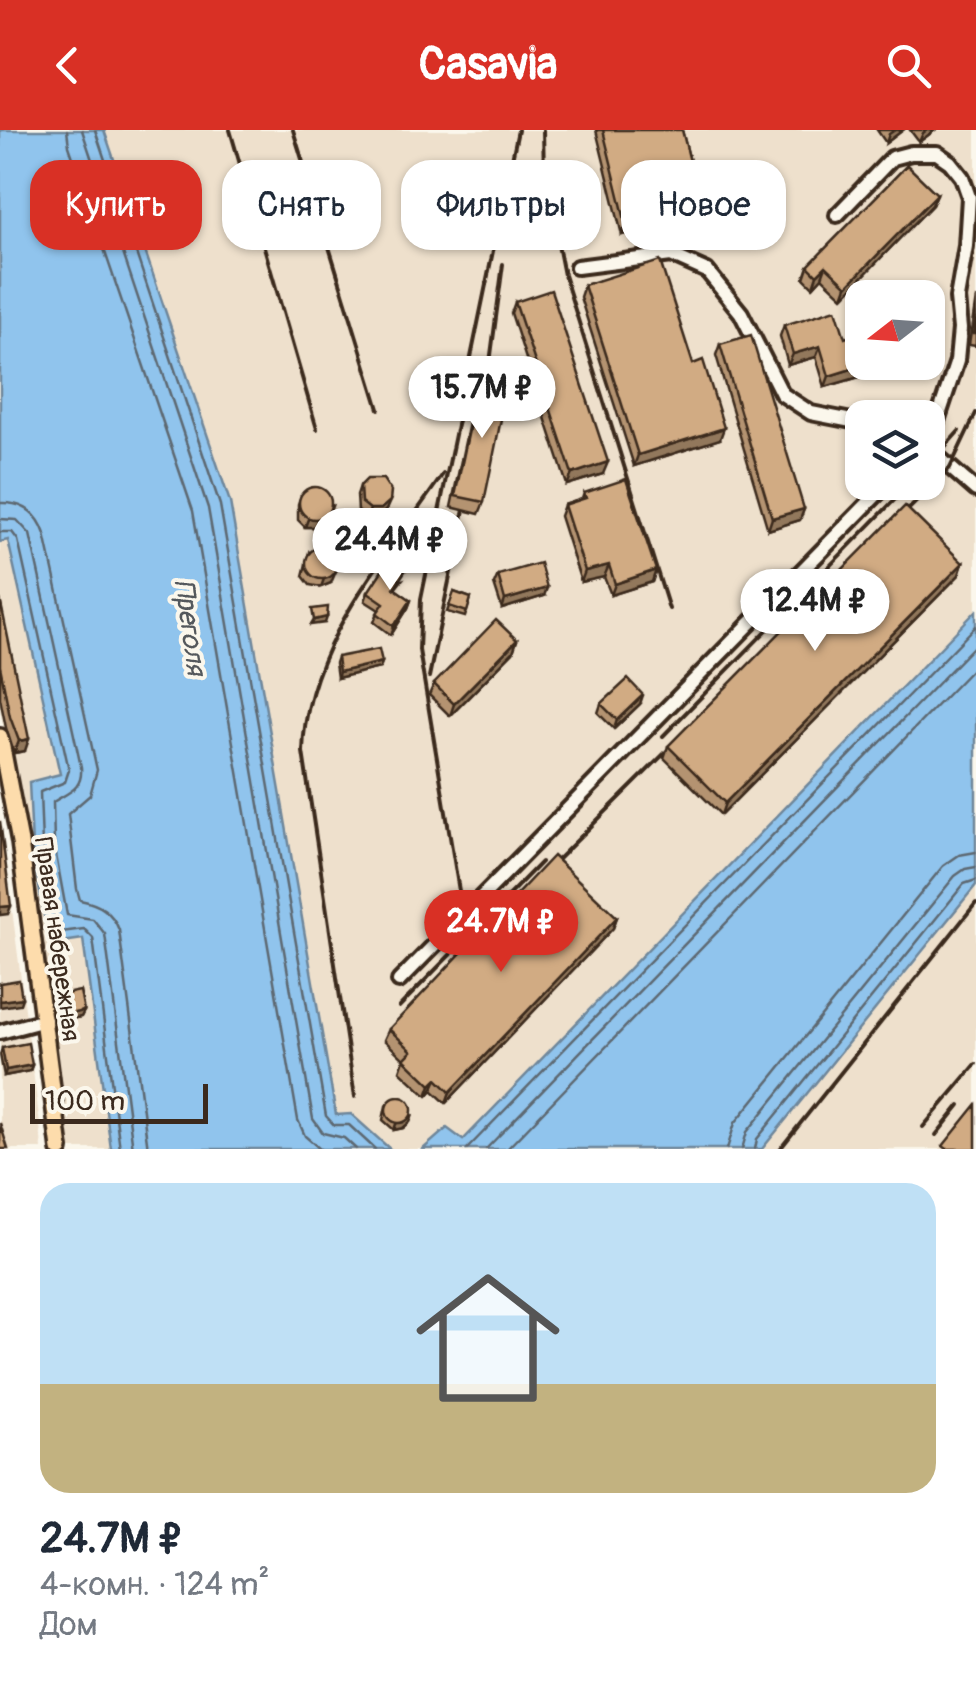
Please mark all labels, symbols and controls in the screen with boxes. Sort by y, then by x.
text: Casavia [419,37,557,93]
icon: back [40,38,95,93]
icon: search [881,38,936,93]
chip: Купить [30,160,202,250]
chip: Снять [222,160,381,250]
chip: Фильтры [401,160,601,250]
chip: Новое [621,160,786,250]
north arrow [845,280,945,380]
map controls [845,280,945,500]
pin: 15.7M ₽ [390,356,574,441]
text: 15.7M ₽ [431,368,533,408]
button: layers [845,400,945,500]
pin: 24.4M ₽ [298,508,482,593]
text: 24.4M ₽ [334,520,446,560]
pin: 12.4M ₽ [723,569,907,654]
water label: Преголя [165,577,214,680]
text: 12.4M ₽ [762,581,868,621]
street label: Правая набережная [27,835,86,1043]
pin: 24.7M ₽ [409,890,593,975]
text: 24.7M ₽ [446,902,556,942]
scale bar [30,1079,208,1124]
text: 100 m [45,1084,125,1119]
icon: home [398,1248,578,1428]
text: 24.7M ₽ [40,1513,184,1565]
text: 4-комн. · 124 m² [40,1565,269,1605]
text: Дом [40,1605,97,1645]

